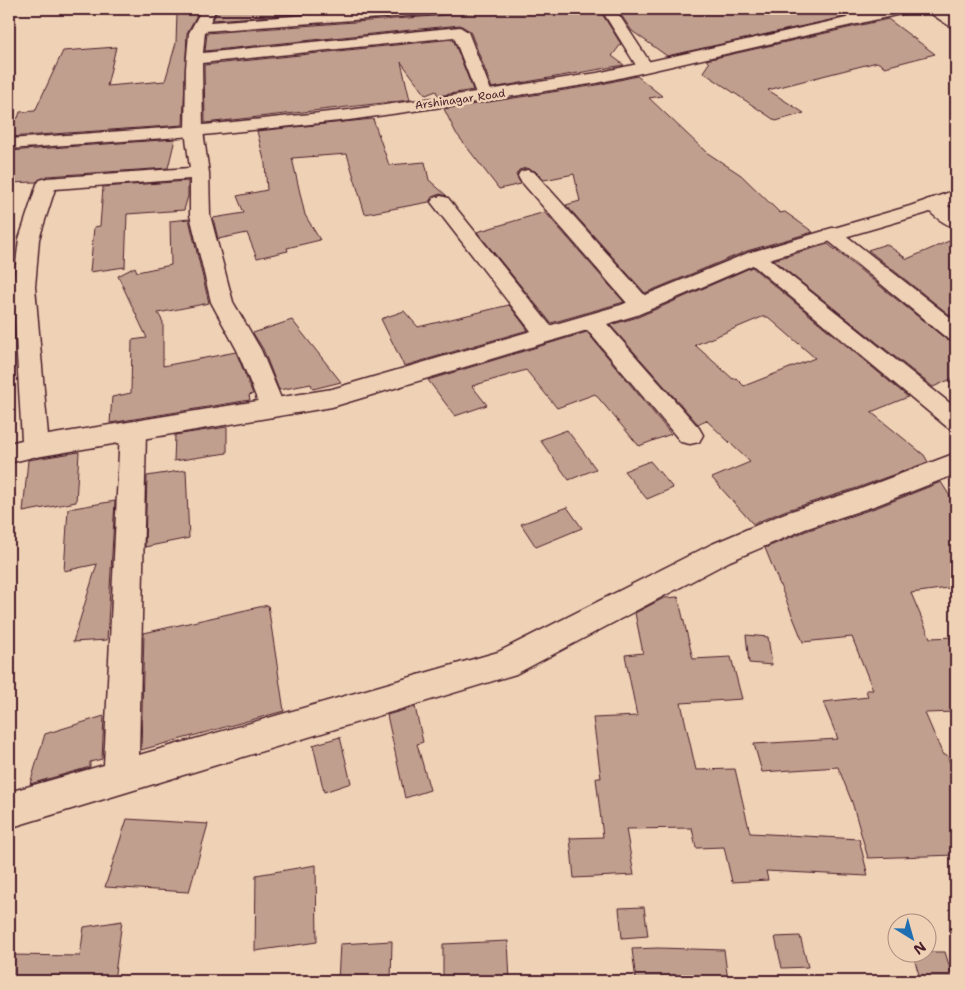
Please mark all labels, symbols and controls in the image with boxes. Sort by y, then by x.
street label: Arshinagar Road [414,86,506,113]
north arrow [888,912,938,962]
text: N [910,938,930,959]

